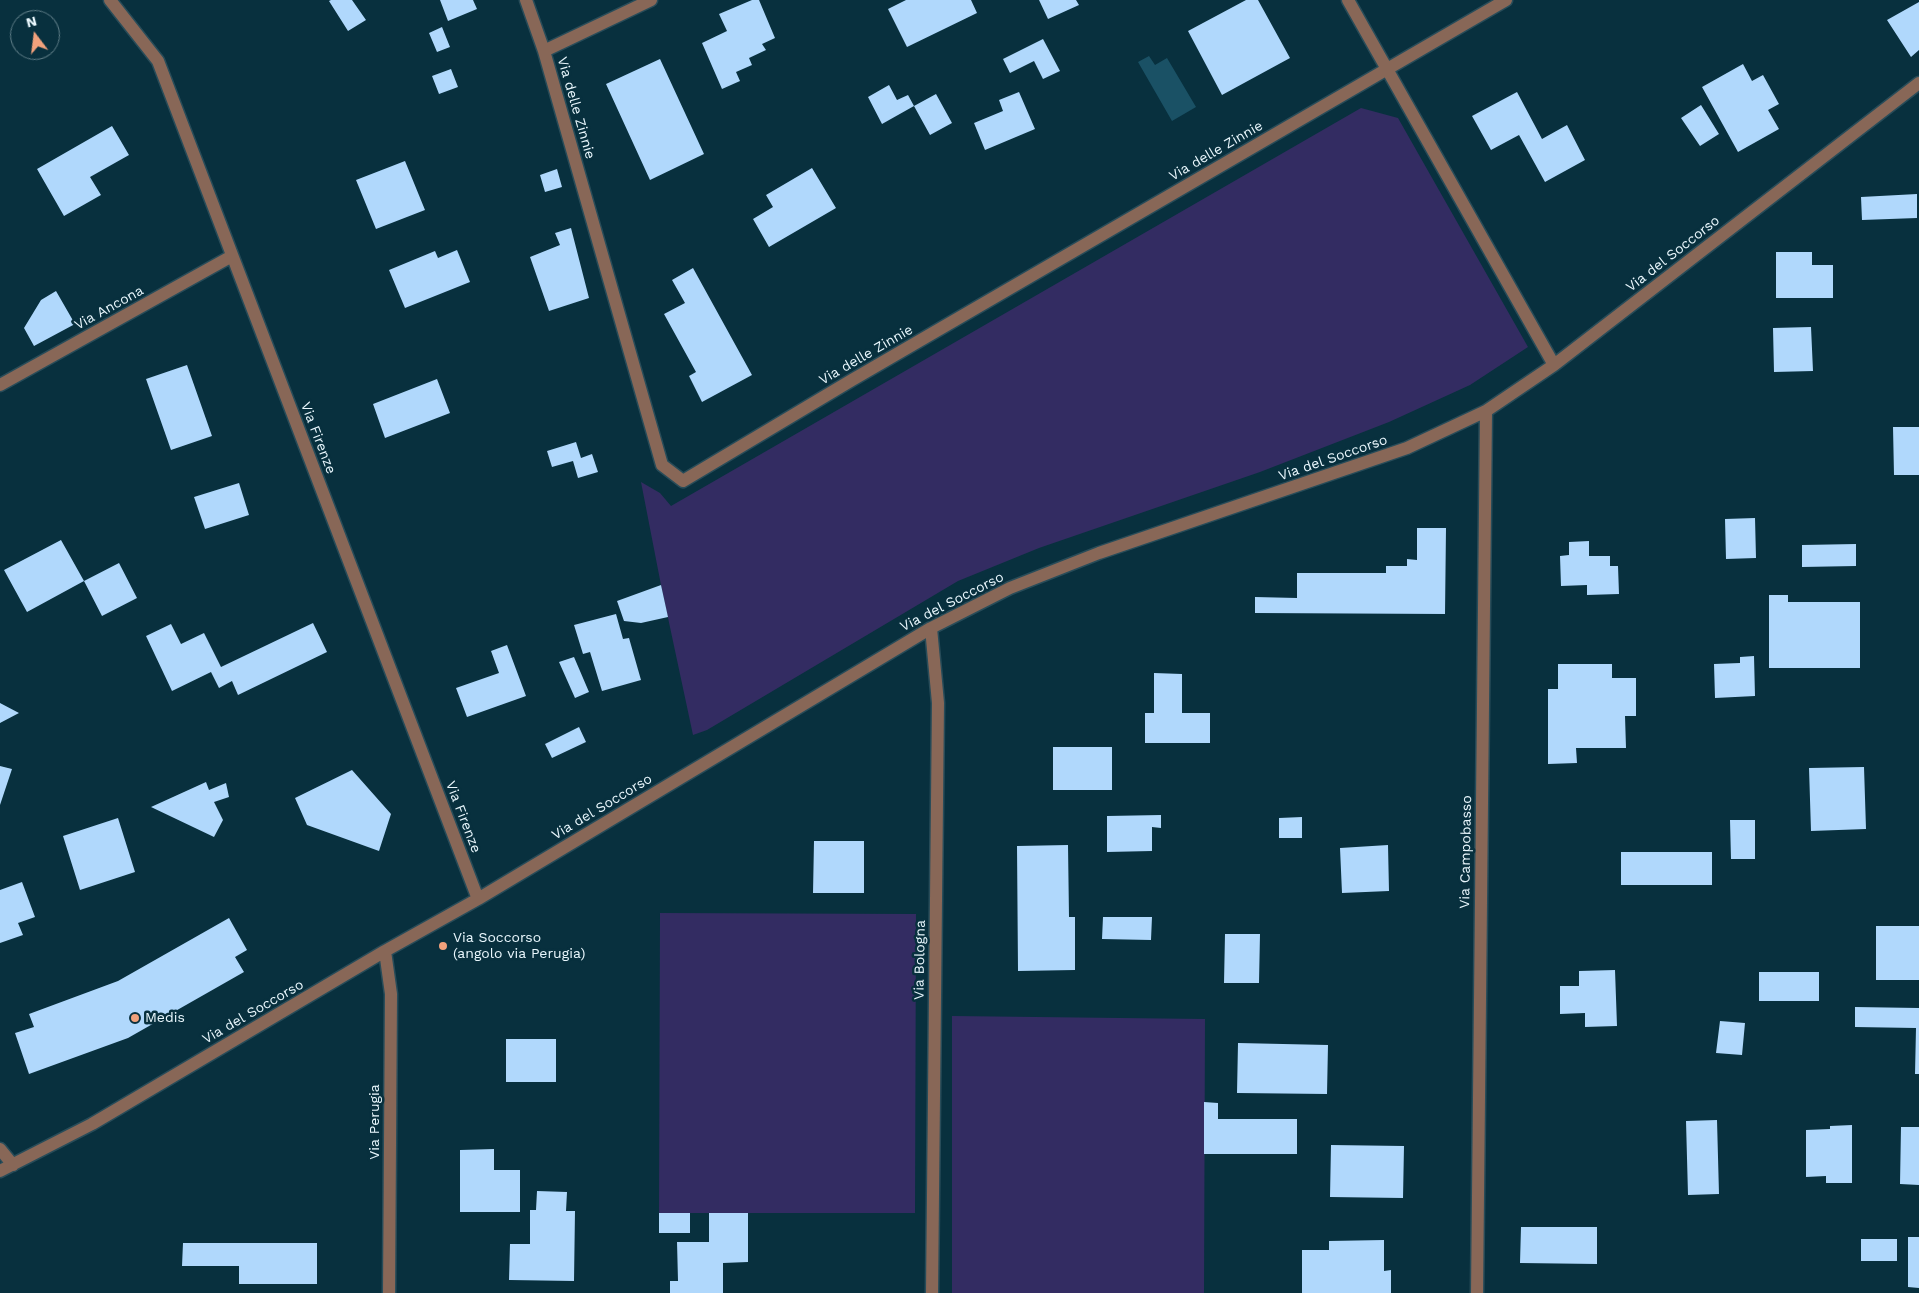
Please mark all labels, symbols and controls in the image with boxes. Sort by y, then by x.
north arrow [10,10,60,60]
text: N [24,12,38,31]
street label: Via delle Zinnie [553,55,599,161]
street label: Via delle Zinnie [1166,117,1266,185]
street label: Via del Soccorso [1623,212,1723,296]
street label: Via Ancona [72,282,146,334]
street label: Via delle Zinnie [816,321,916,389]
street label: Via Firenze [297,400,339,476]
street label: Via del Soccorso [1276,431,1390,485]
street label: Via del Soccorso [897,569,1007,635]
street label: Via del Soccorso [549,770,655,844]
street label: Via Firenze [442,779,484,855]
street label: Via Campobasso [1457,795,1475,909]
street label: Via Bologna [911,920,929,1000]
place label: Via Soccorso (angolo via Perugia) [453,930,585,962]
marker: Via Soccorso (angolo via Perugia) [437,940,449,952]
street label: Via del Soccorso [199,976,307,1048]
place label: Medis [145,1010,185,1026]
marker: Medis [129,1012,141,1024]
street label: Via Perugia [367,1084,383,1160]

